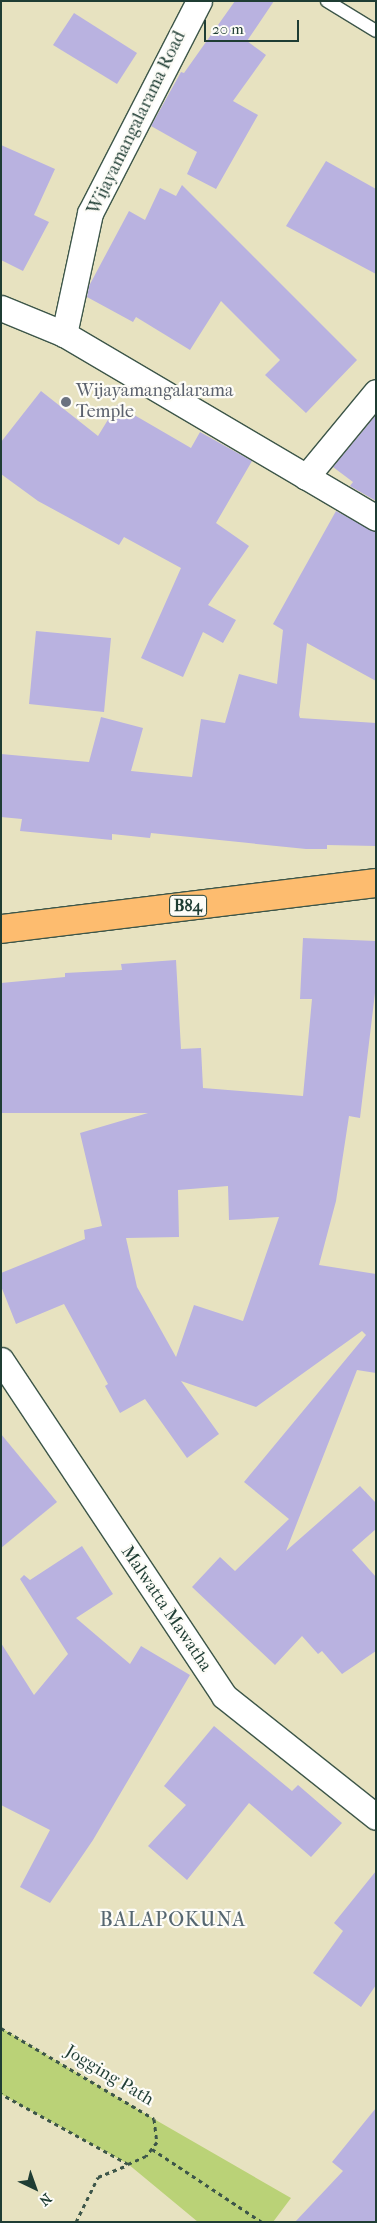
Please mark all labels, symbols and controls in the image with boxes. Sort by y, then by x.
scale bar [207,10,302,42]
text: 20 m [212,20,244,38]
street label: Wijayamangalarama Road [83,28,191,218]
place label: Wijayamangalarama Temple [76,381,233,424]
marker: Wijayamangalarama Temple [60,396,72,408]
road number: B84 [168,892,208,919]
street label: Malwatta Mawatha [116,1542,216,1676]
district label: BALAPOKUNA [99,1907,247,1931]
street label: Jogging Path [61,2041,157,2111]
north arrow [10,2163,60,2213]
text: N [36,2190,55,2209]

